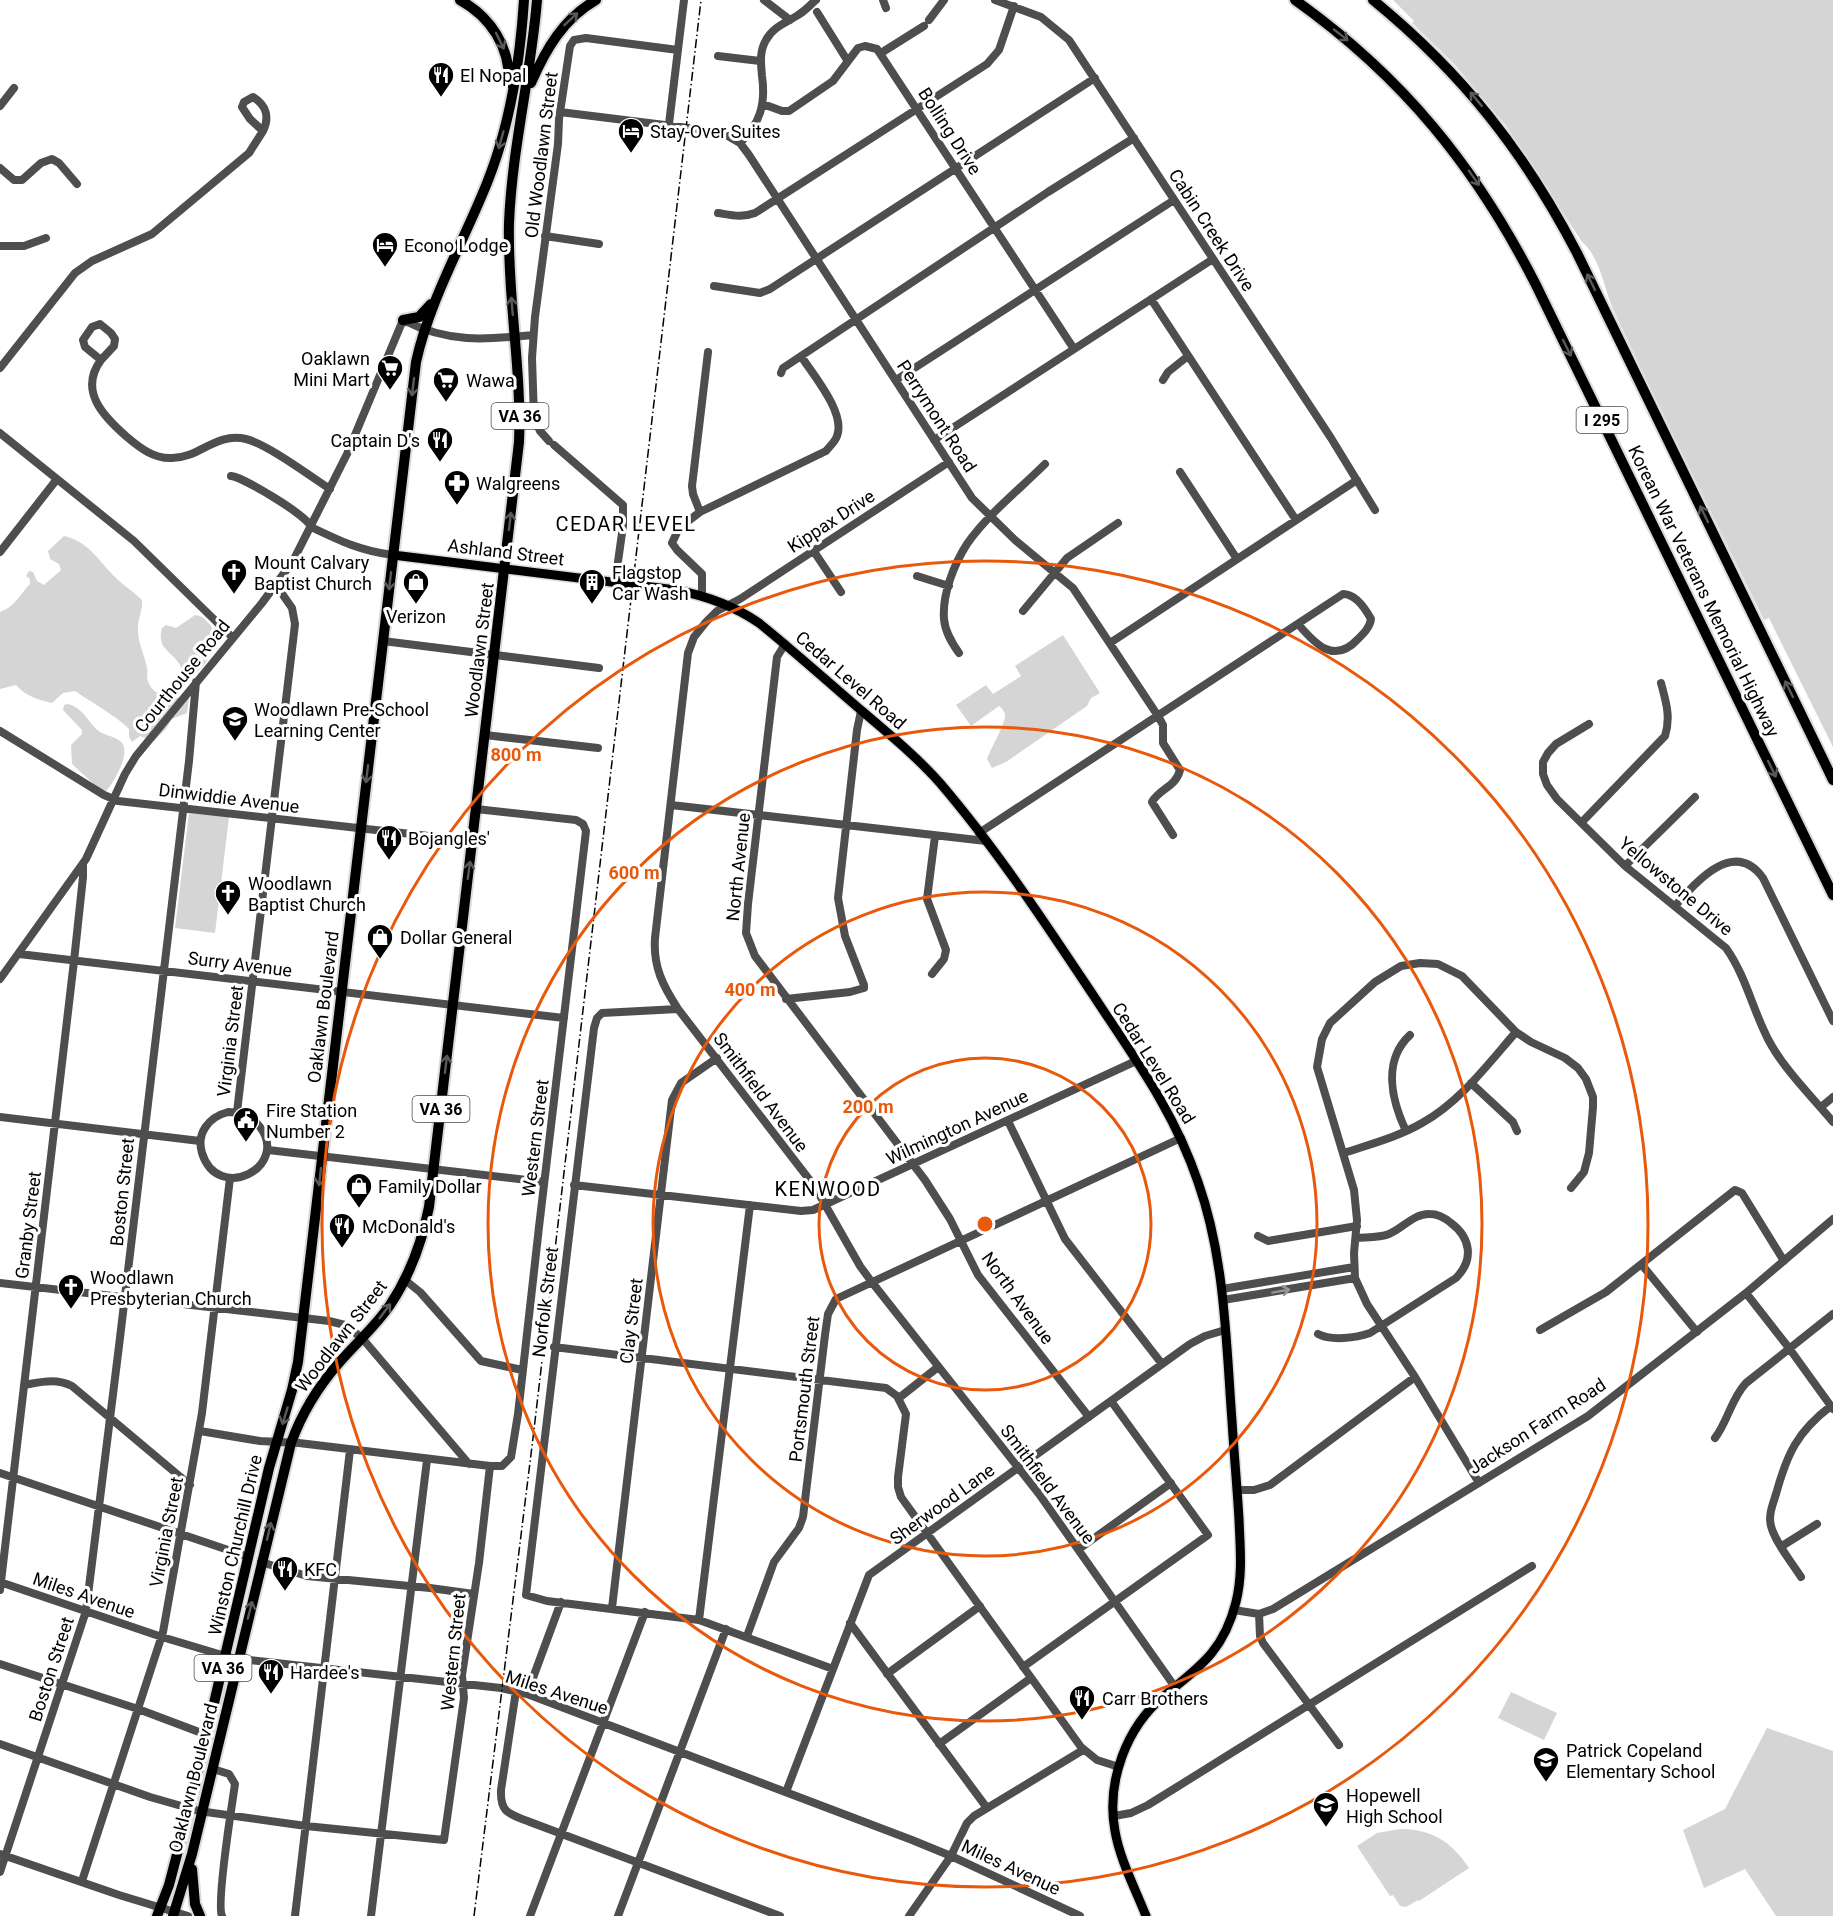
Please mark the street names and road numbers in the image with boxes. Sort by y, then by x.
street label: Old Woodlawn Street [520,71,562,239]
street label: Bolling Drive [914,84,986,178]
street label: Cabin Creek Drive [1165,165,1259,295]
street label: Perrymont Road [893,356,981,476]
road number: VA 36 [492,403,548,429]
road number: I 295 [1576,407,1628,433]
street label: Korean War Veterans Memorial Highway [1624,442,1784,741]
street label: Kippax Drive [784,485,878,557]
street label: Ashland Street [447,534,566,570]
street label: Woodlawn Street [460,581,498,719]
street label: Courthouse Road [130,615,234,737]
street label: Cedar Level Road [792,626,910,734]
street label: Dinwiddie Avenue [157,779,301,817]
street label: North Avenue [722,812,754,922]
street label: Yellowstone Drive [1615,832,1737,940]
street label: Oaklawn Boulevard [303,930,343,1084]
street label: Surry Avenue [187,947,293,981]
street label: Virginia Street [213,984,247,1098]
street label: Cedar Level Road [1108,998,1200,1128]
street label: Smithfield Avenue [709,1028,813,1156]
street label: Western Street [517,1078,553,1198]
street label: Wilmington Avenue [883,1085,1031,1169]
road number: VA 36 [412,1096,470,1122]
street label: Boston Street [106,1137,138,1247]
street label: Granby Street [11,1170,45,1280]
street label: Norfolk Street [528,1245,562,1359]
street label: North Avenue [978,1248,1058,1348]
street label: Woodlawn Street [291,1276,391,1396]
street label: Clay Street [615,1277,647,1365]
street label: Portsmouth Street [785,1315,823,1463]
street label: Jackson Farm Road [1464,1374,1610,1478]
street label: Smithfield Avenue [996,1420,1100,1548]
street label: Winston Churchill Drive [204,1453,266,1637]
street label: Sherwood Lane [886,1459,998,1549]
street label: Virginia Street [145,1475,187,1589]
street label: Miles Avenue [30,1568,138,1622]
street label: Western Street [436,1592,470,1712]
street label: Boston Street [24,1614,78,1724]
road number: VA 36 [194,1655,252,1681]
street label: Miles Avenue [503,1666,611,1718]
street label: Oaklawn Boulevard [164,1701,222,1855]
street label: Miles Avenue [958,1835,1064,1899]

